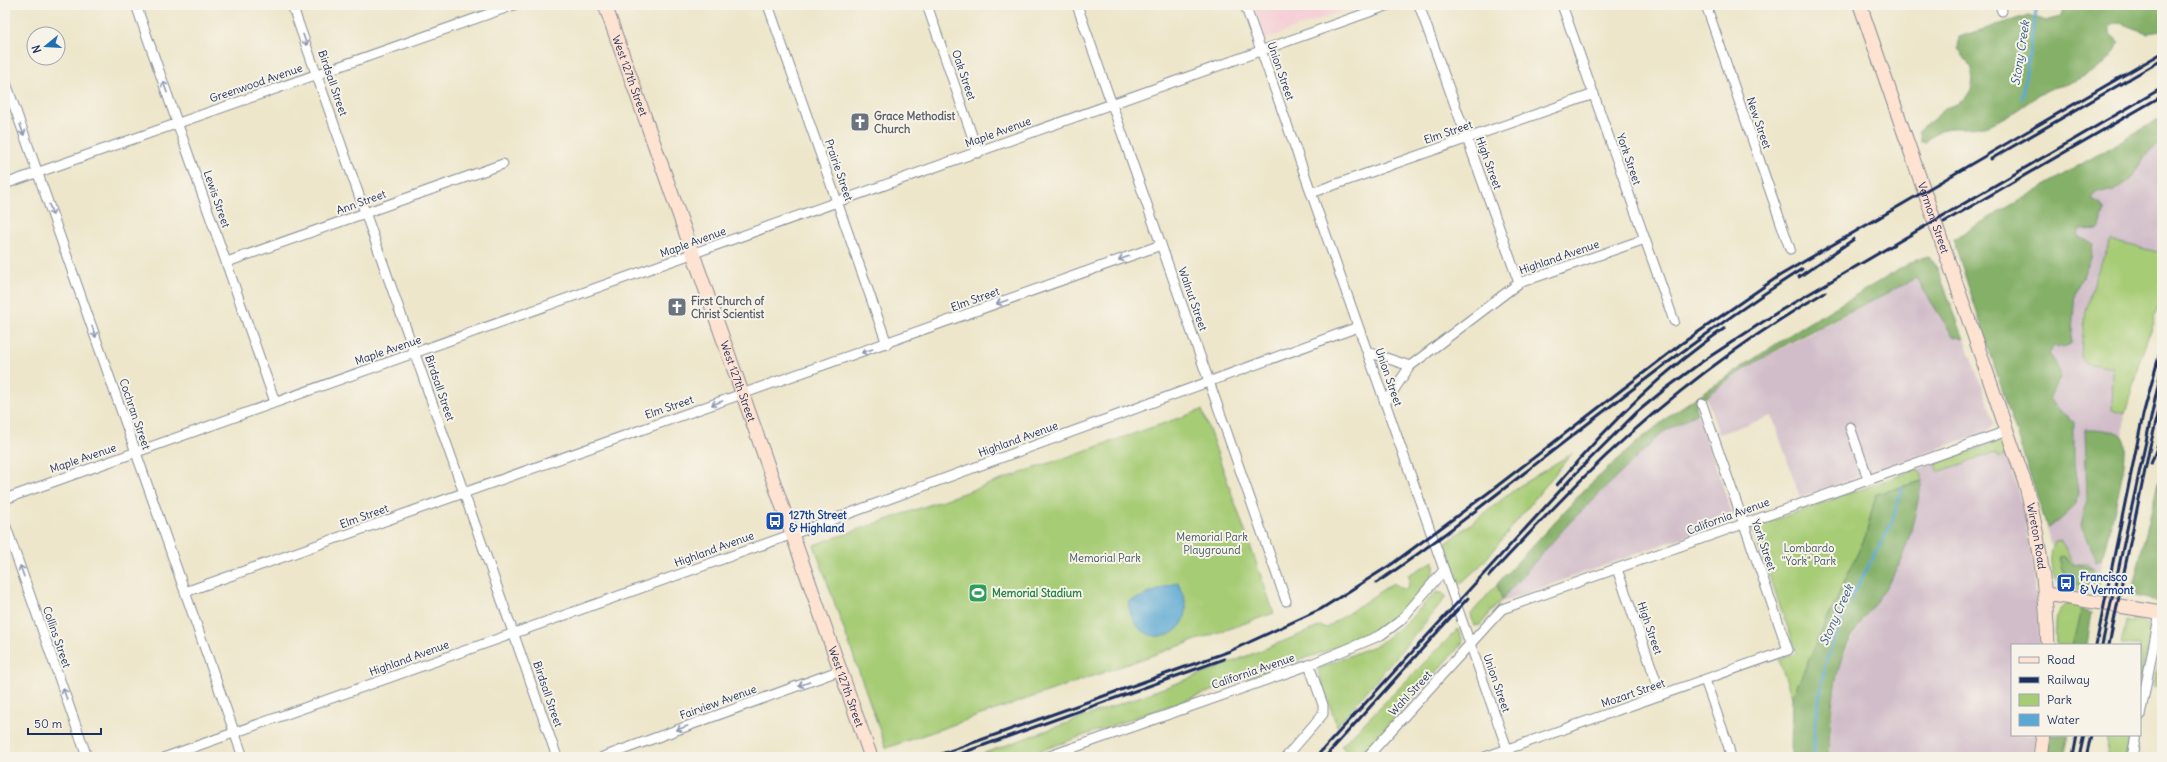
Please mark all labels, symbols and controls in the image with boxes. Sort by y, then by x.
water label: Stony Creek [2007,19,2033,86]
north arrow [26,26,66,66]
one-way arrow [301,33,309,45]
street label: West 127th Street [609,33,651,118]
street label: Union Street [1264,40,1298,102]
text: N [29,43,44,55]
street label: Birdsall Street [315,48,351,118]
street label: Oak Street [949,48,979,102]
street label: Greenwood Avenue [208,61,304,105]
one-way arrow [160,81,168,93]
street label: New Street [1744,95,1775,151]
place label: Grace Methodist Church [874,109,955,136]
church icon: Grace Methodist Church [849,111,871,133]
street label: Maple Avenue [963,114,1033,150]
street label: Elm Street [1422,117,1474,147]
one-way arrow [19,123,27,135]
street label: York Street [1614,131,1644,187]
street label: High Street [1473,135,1505,191]
street label: Prairie Street [822,137,856,203]
street label: Lewis Street [201,169,233,230]
street label: Vermont Street [1915,180,1952,256]
street label: Ann Street [334,186,388,217]
one-way arrow [47,203,55,215]
street label: Maple Avenue [658,224,728,260]
street label: Highland Avenue [1517,237,1601,277]
one-way arrow [1118,255,1131,262]
street label: Walnut Street [1176,265,1211,333]
street label: Elm Street [949,284,1001,314]
place label: First Church of Christ Scientist [691,294,765,321]
church icon: First Church of Christ Scientist [666,296,688,318]
one-way arrow [996,299,1008,307]
one-way arrow [90,326,98,338]
street label: Maple Avenue [353,332,423,368]
street label: West 127th Street [717,339,759,424]
street label: Union Street [1372,346,1406,408]
one-way arrow [860,348,873,355]
street label: Birdsall Street [422,353,458,423]
street label: Cochran Street [116,377,154,452]
street label: Elm Street [643,392,695,422]
one-way arrow [712,400,724,408]
street label: Highland Avenue [976,418,1060,460]
street label: Maple Avenue [48,440,118,476]
street label: California Avenue [1685,495,1771,537]
street label: Elm Street [338,501,390,531]
street label: Wireton Road [2023,502,2049,571]
place label: 127th Street & Highland [789,508,847,536]
bus stop icon: 127th Street & Highland [764,510,786,532]
street label: York Street [1749,517,1779,573]
street label: Highland Avenue [672,528,756,570]
park label: Memorial Park Playground [1176,530,1248,557]
park label: Lombardo "York" Park [1782,541,1837,568]
park label: Memorial Park [1069,551,1141,565]
one-way arrow [17,566,25,578]
place label: Francisco & Vermont [2080,570,2134,597]
bus stop icon: Francisco & Vermont [2055,572,2077,594]
water label: Stony Creek [1816,581,1856,648]
sports icon: Memorial Stadium [967,582,989,604]
place label: Memorial Stadium [992,586,1082,600]
street label: High Street [1634,600,1666,656]
street label: Collins Street [40,604,74,670]
street label: Highland Avenue [367,637,451,679]
street label: West 127th Street [825,644,867,729]
legend [2011,644,2141,736]
street label: California Avenue [1210,650,1297,692]
street label: Union Street [1480,652,1514,714]
text: Road [2047,652,2075,667]
street label: Birdsall Street [530,659,566,729]
street label: Wahl Street [1386,667,1435,719]
text: Railway [2047,672,2090,687]
street label: Mozart Street [1599,675,1667,710]
one-way arrow [799,680,811,688]
street label: Fairview Avenue [678,682,758,722]
one-way arrow [60,688,68,700]
text: Park [2047,692,2072,707]
scale bar [28,710,101,736]
text: Water [2047,712,2080,727]
text: 50 m [34,716,63,731]
one-way arrow [676,725,689,732]

